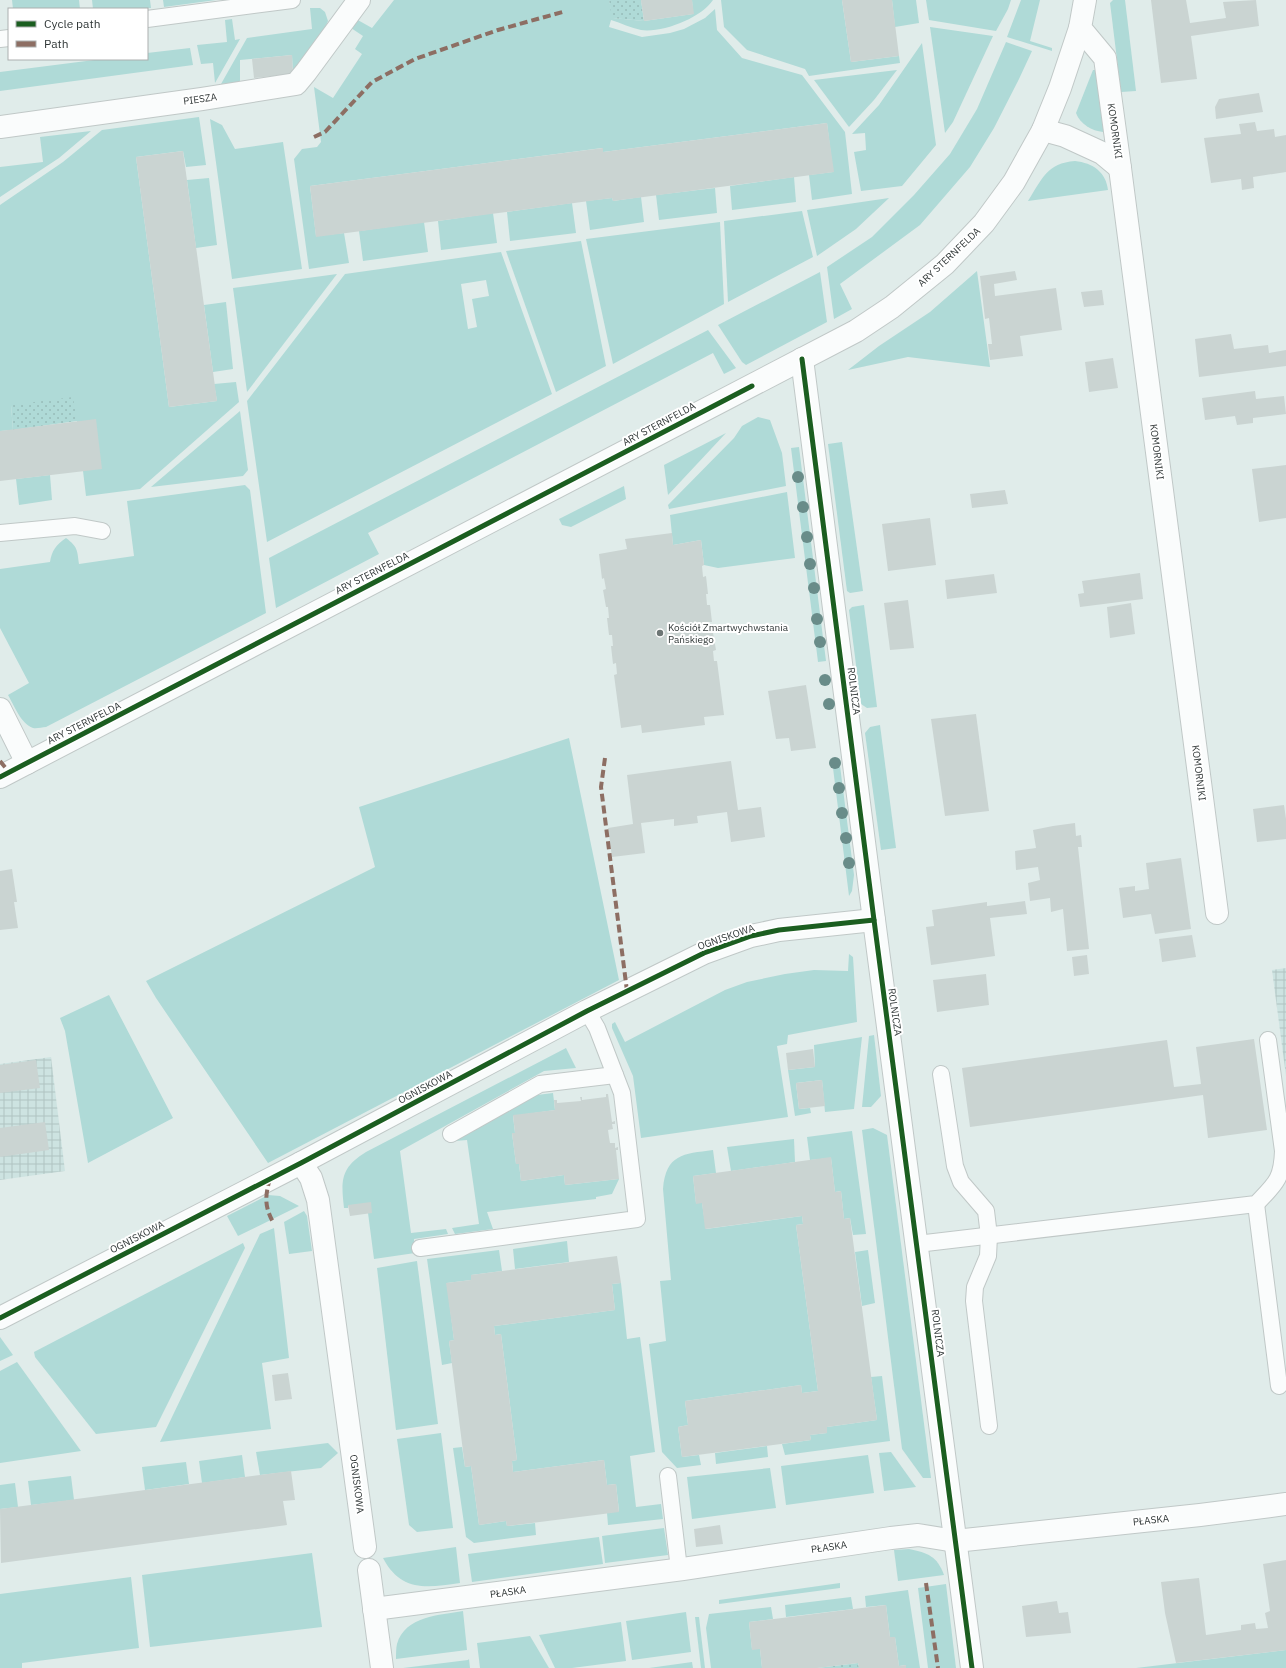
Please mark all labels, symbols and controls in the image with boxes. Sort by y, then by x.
legend [8,8,148,60]
text: Cycle path [44,16,101,31]
text: Path [44,36,69,51]
street label: PIESZA [182,90,218,108]
street label: KOMORNIKI [1105,102,1125,160]
street label: ARY STERNFELDA [915,224,983,289]
street label: ARY STERNFELDA [620,399,698,449]
street label: KOMORNIKI [1147,423,1167,481]
street label: ARY STERNFELDA [333,549,412,597]
place label: Kościół Zmartwychwstania Pańskiego [668,621,789,646]
marker: Kościół Zmartwychwstania Pańskiego [655,628,665,638]
street label: ROLNICZA [845,666,863,716]
street label: ARY STERNFELDA [45,699,124,747]
street label: KOMORNIKI [1189,744,1209,802]
street label: OGNISKOWA [696,921,757,953]
street label: ROLNICZA [885,987,905,1037]
street label: OGNISKOWA [396,1067,455,1107]
street label: OGNISKOWA [108,1217,167,1256]
street label: ROLNICZA [929,1308,947,1358]
street label: OGNISKOWA [347,1454,367,1515]
street label: PŁASKA [1132,1512,1170,1528]
street label: PŁASKA [810,1538,848,1556]
street label: PŁASKA [489,1583,527,1601]

